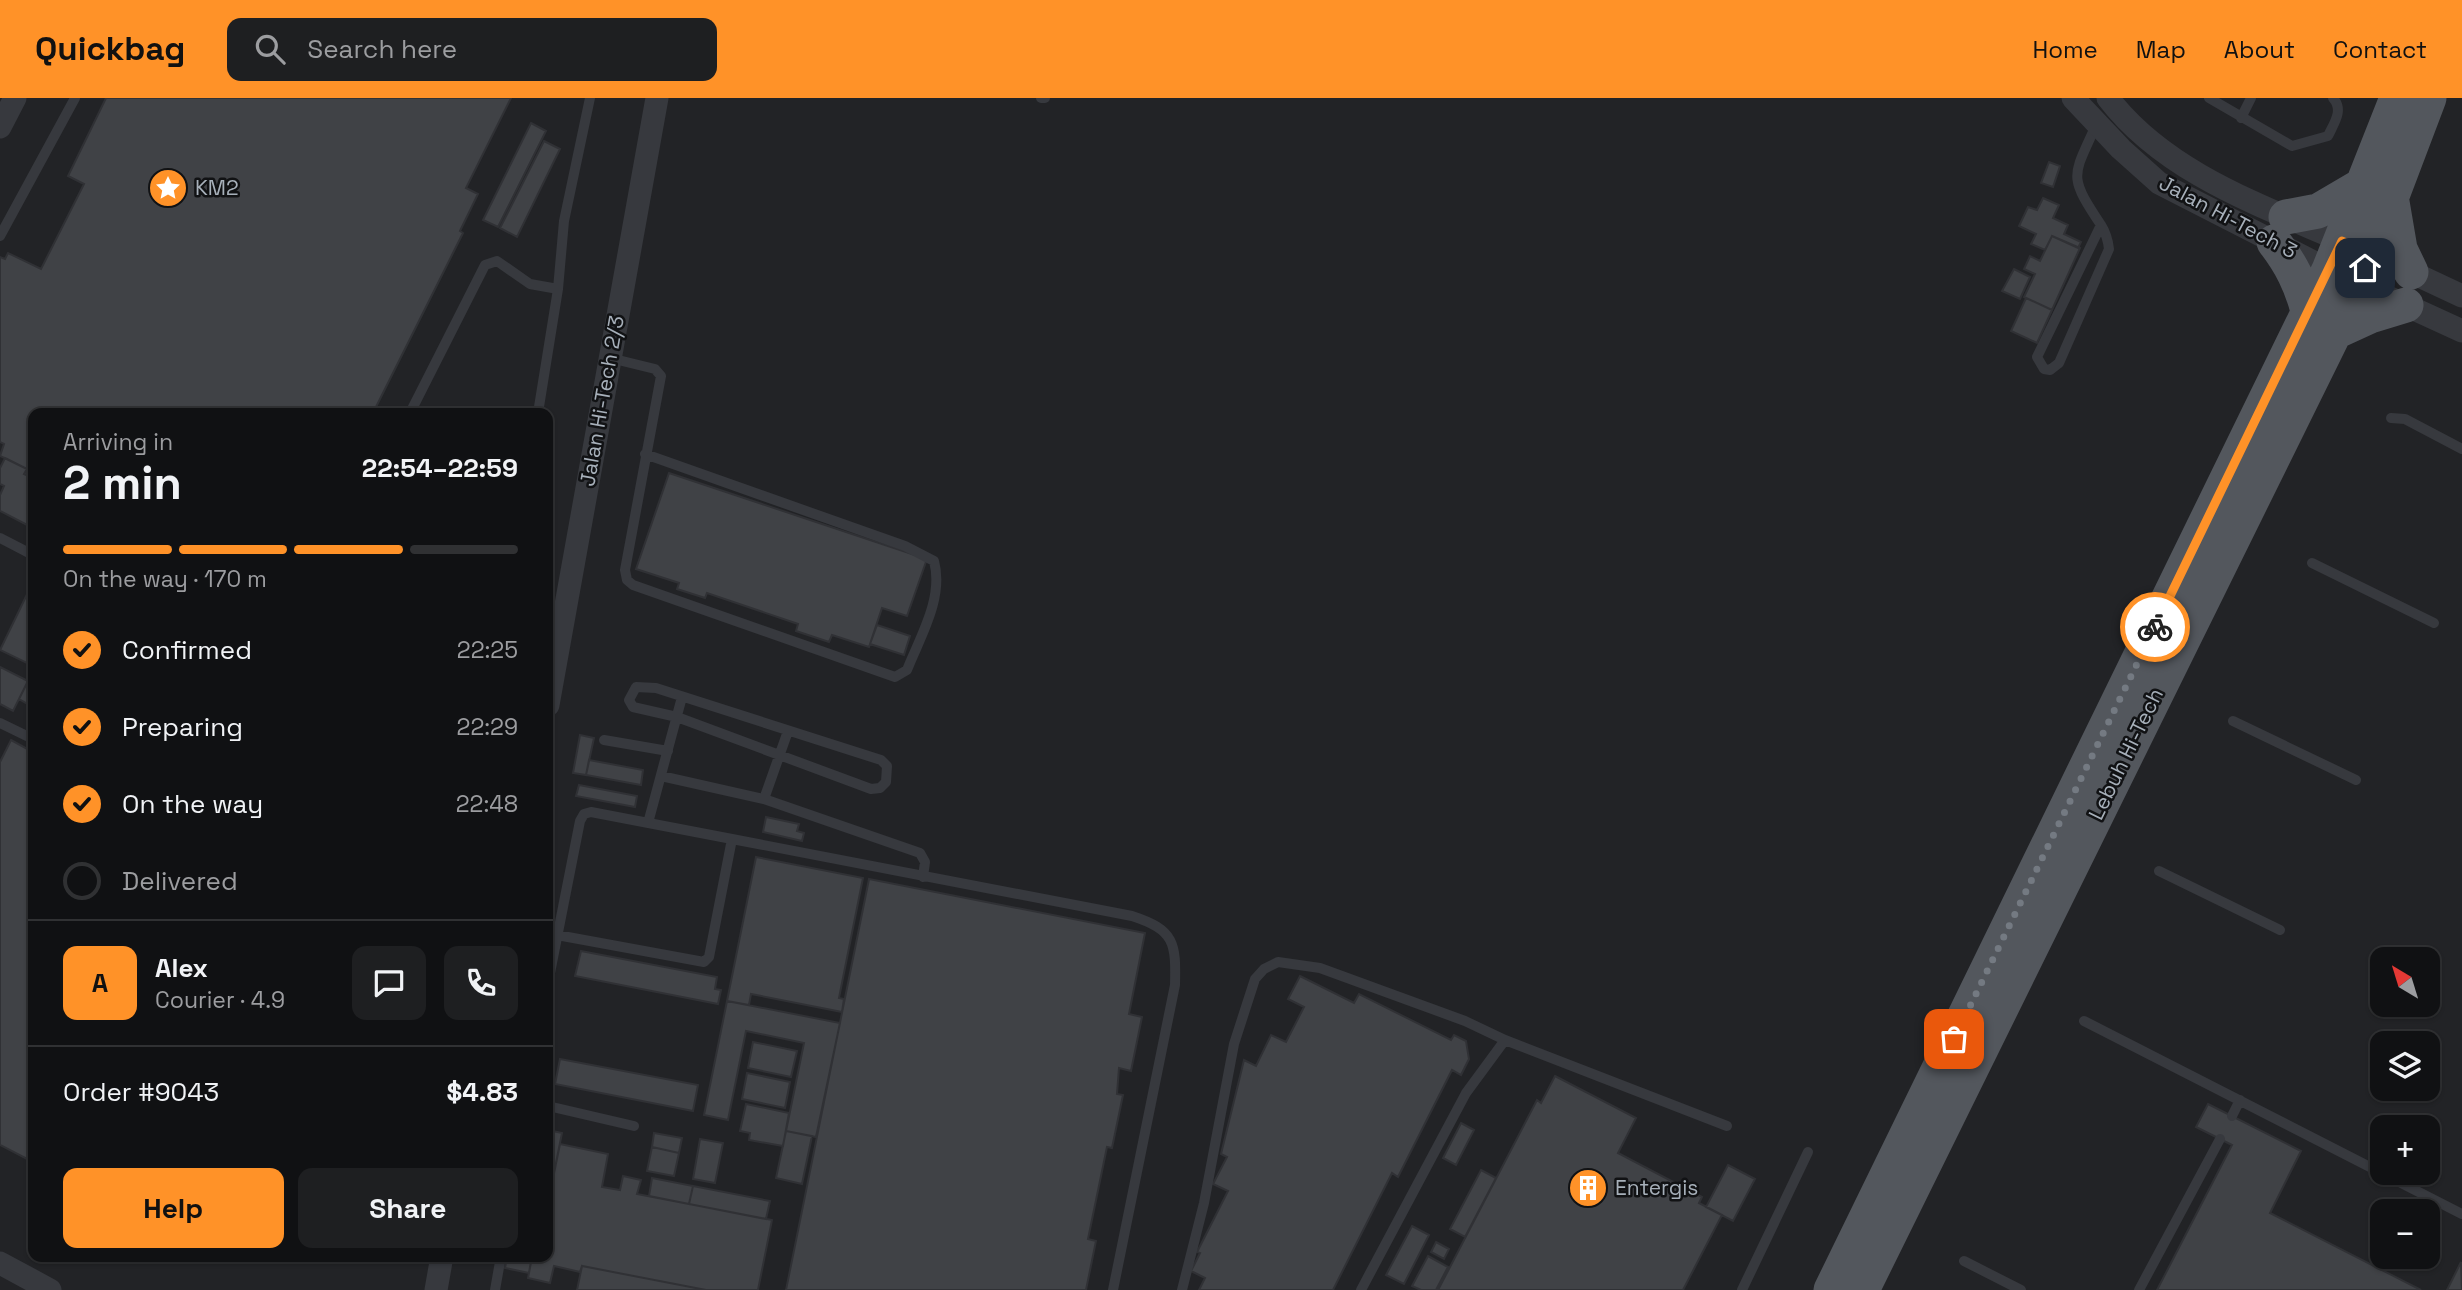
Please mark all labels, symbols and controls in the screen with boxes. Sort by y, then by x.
search box [227,18,717,81]
text: Quickbag [35,28,185,70]
icon: search [251,30,289,68]
text: Search here [307,32,457,66]
text: Home [2032,34,2098,65]
text: Map [2136,34,2186,65]
text: About [2224,34,2295,65]
text: Contact [2333,34,2427,65]
place icon: KM2 [147,167,189,209]
street label: Jalan Hi-Tech 3 [2155,169,2302,264]
place label: KM2 [195,174,239,201]
pin [2335,238,2395,298]
icon: home [2346,249,2384,287]
street label: Jalan Hi-Tech 2/3 [573,313,630,488]
text: Arriving in [63,427,173,457]
text: 22:54–22:59 [362,451,518,485]
text: 2 min [63,454,182,512]
text: On the way · 170 m [63,564,267,594]
courier [2120,592,2190,662]
icon: bike [2136,608,2174,646]
icon: check [63,631,101,669]
text: Confirmed [122,633,252,667]
text: 22:25 [457,635,518,665]
street label: Lebuh Hi-Tech [2082,683,2169,824]
icon: check [63,708,101,746]
text: Preparing [122,710,243,744]
text: 22:29 [457,712,518,742]
icon: check [63,785,101,823]
text: On the way [122,787,263,821]
text: 22:48 [456,789,518,819]
text: Delivered [122,864,238,898]
button: chat [352,946,426,1020]
button: phone [444,946,518,1020]
north arrow [2370,947,2440,1017]
map controls [2370,947,2440,1269]
text: Alex [155,951,208,985]
text: A [92,966,108,1000]
text: Courier · 4.9 [155,985,285,1015]
pin [1924,1009,1984,1069]
icon: bag [1935,1020,1973,1058]
button: layers [2370,1031,2440,1101]
text: Order #9043 [63,1075,219,1109]
text: $4.83 [447,1075,518,1109]
button: + [2370,1115,2440,1185]
building icon: Entergis [1567,1167,1609,1209]
button: Help [63,1168,284,1248]
button: Share [298,1168,518,1248]
place label: Entergis [1615,1174,1698,1201]
button: − [2370,1199,2440,1269]

